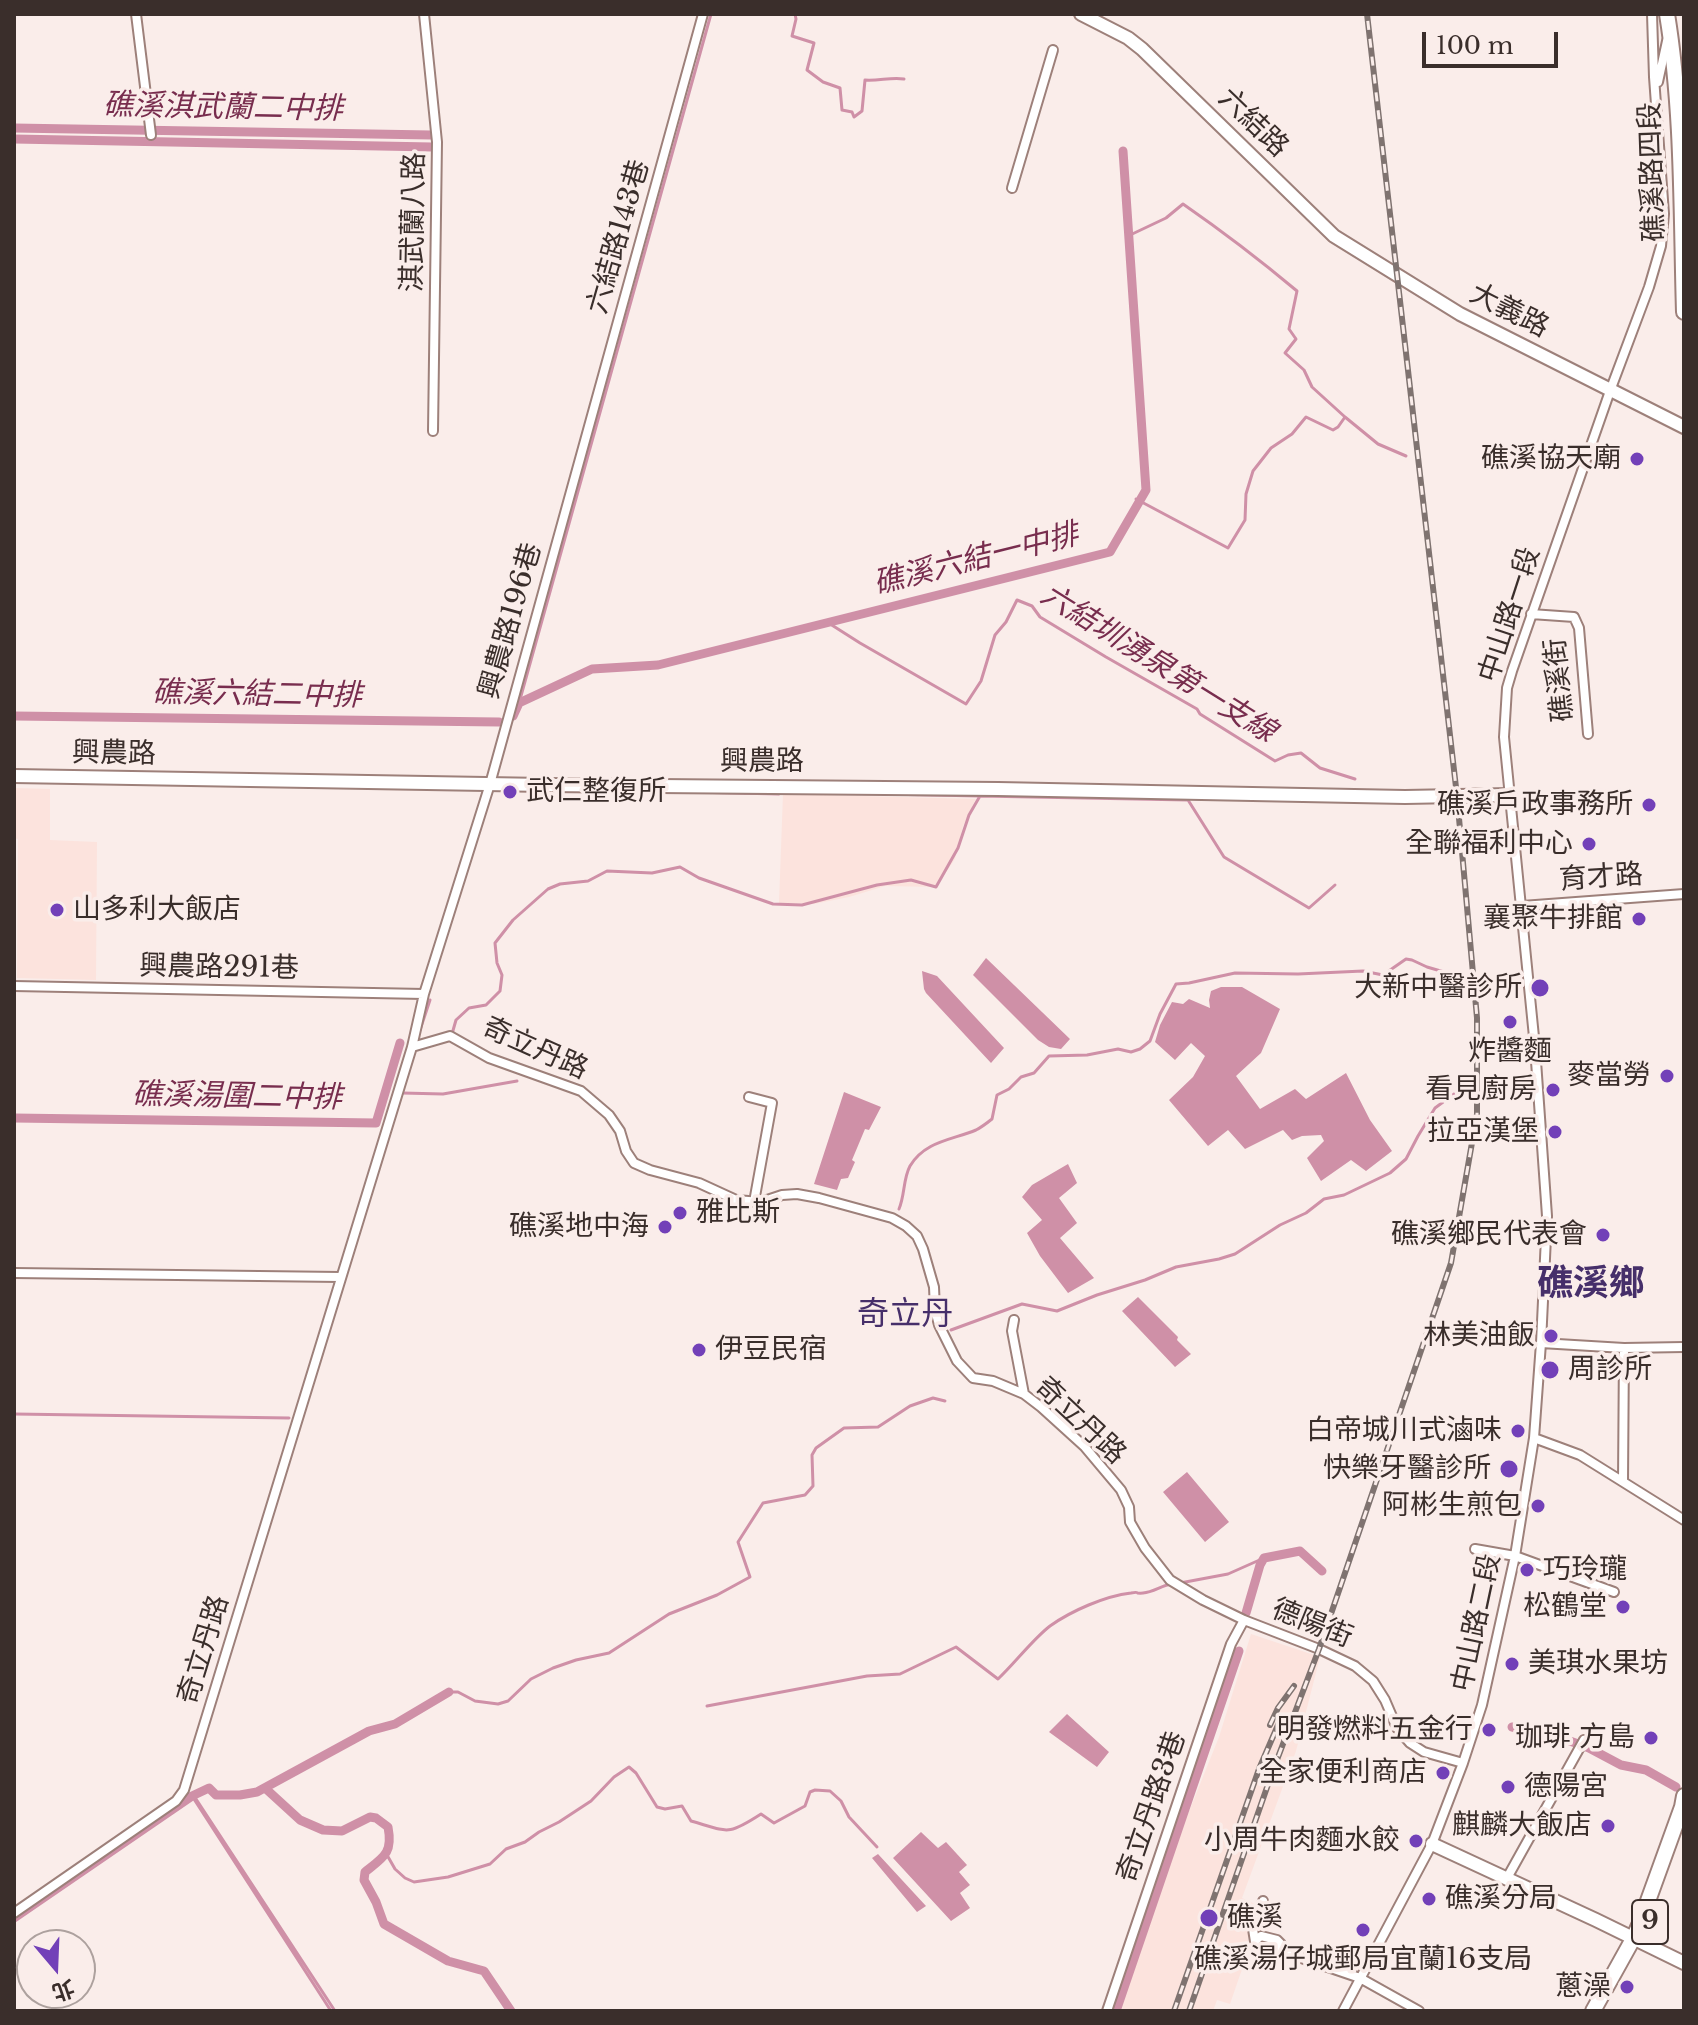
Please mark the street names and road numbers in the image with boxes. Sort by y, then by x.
street label: 六結路 [1211,82,1295,164]
street label: 礁溪路四段 [1634,101,1672,243]
street label: 淇武蘭八路 [396,152,432,292]
street label: 六結路143巷 [581,156,657,318]
street label: 大義路 [1464,277,1554,345]
street label: 興農路196巷 [473,539,549,703]
street label: 中山路一段 [1472,543,1548,687]
street label: 礁溪街 [1539,636,1581,724]
street label: 興農路 [72,736,156,772]
street label: 興農路 [720,745,804,779]
street label: 育才路 [1558,858,1644,898]
street label: 興農路291巷 [139,950,299,986]
street label: 奇立丹路 [477,1011,593,1087]
street label: 奇立丹路 [1028,1371,1132,1471]
street label: 中山路二段 [1446,1551,1508,1695]
street label: 奇立丹路 [172,1592,236,1708]
street label: 德陽街 [1267,1593,1357,1655]
street label: 奇立丹路3巷 [1111,1727,1193,1887]
road number: 9 [1632,1900,1668,1944]

